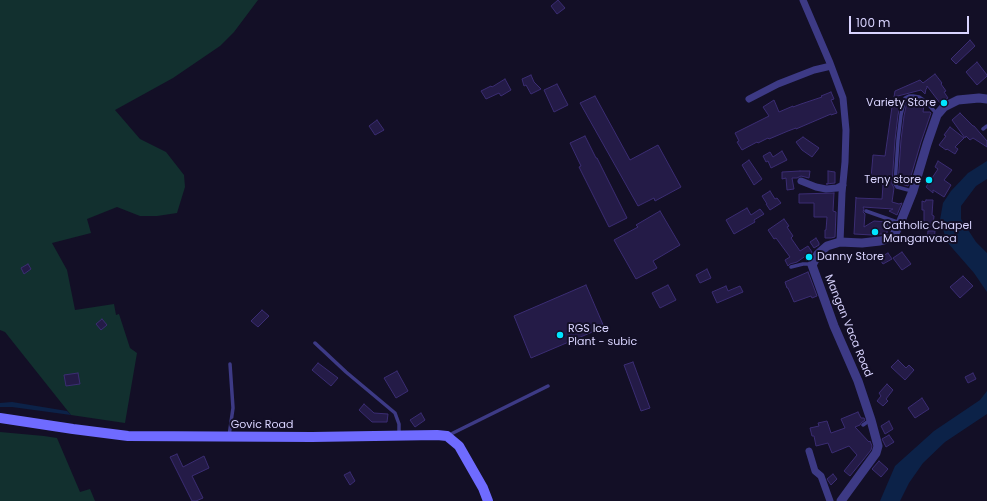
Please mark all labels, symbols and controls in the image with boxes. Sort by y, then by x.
scale bar [851,8,971,34]
text: 100 m [856,14,890,31]
place label: Variety Store [866,96,936,110]
marker: Variety Store [939,98,949,108]
place label: Teny store [864,173,921,187]
marker: Teny store [924,175,934,185]
place label: Catholic Chapel Manganvaca [883,219,972,245]
marker: Catholic Chapel Manganvaca [870,227,880,237]
place label: Danny Store [817,250,884,264]
marker: Danny Store [804,252,814,262]
street label: Mangan Vaca Road [821,273,875,379]
place label: RGS Ice Plant - subic [568,322,637,348]
marker: RGS Ice Plant - subic [555,330,565,340]
street label: Govic Road [231,418,293,432]

